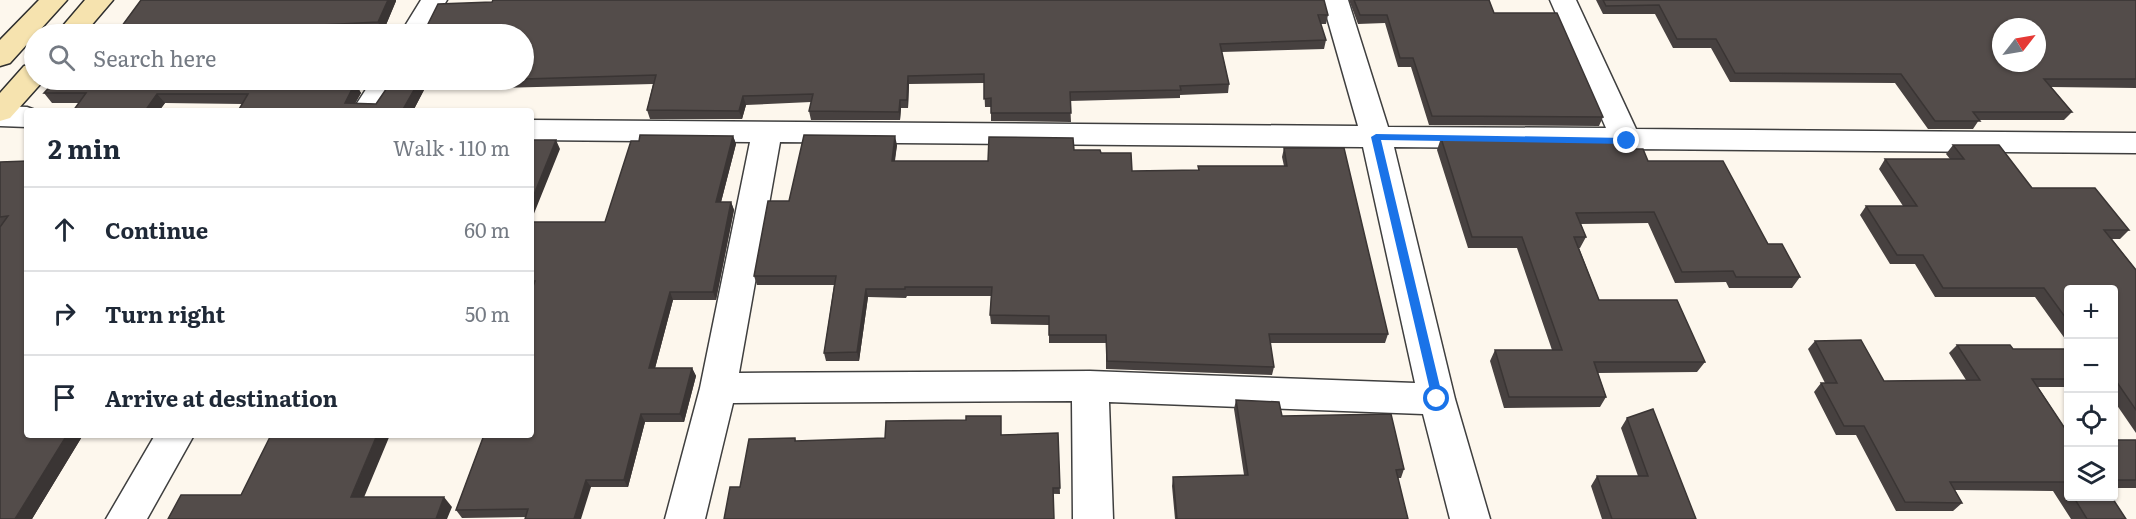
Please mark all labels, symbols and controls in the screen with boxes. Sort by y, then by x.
north arrow [1992,18,2046,72]
search box [24,24,534,90]
icon: search [45,41,78,74]
text: Search here [93,41,216,74]
route end [1613,127,1639,153]
text: 2 min [48,128,121,167]
text: Walk · 110 m [393,132,510,162]
icon: ahead [48,213,81,246]
text: Continue [105,213,208,246]
text: 60 m [464,214,510,244]
map controls [2064,285,2118,501]
button: + [2064,285,2118,339]
icon: right [48,297,81,330]
text: Turn right [105,297,225,330]
text: 50 m [465,298,510,328]
button: − [2064,339,2118,393]
icon: arrive [48,381,81,414]
text: Arrive at destination [105,381,338,414]
route start [1423,385,1449,411]
button: locate [2064,393,2118,447]
button: layers [2064,447,2118,501]

